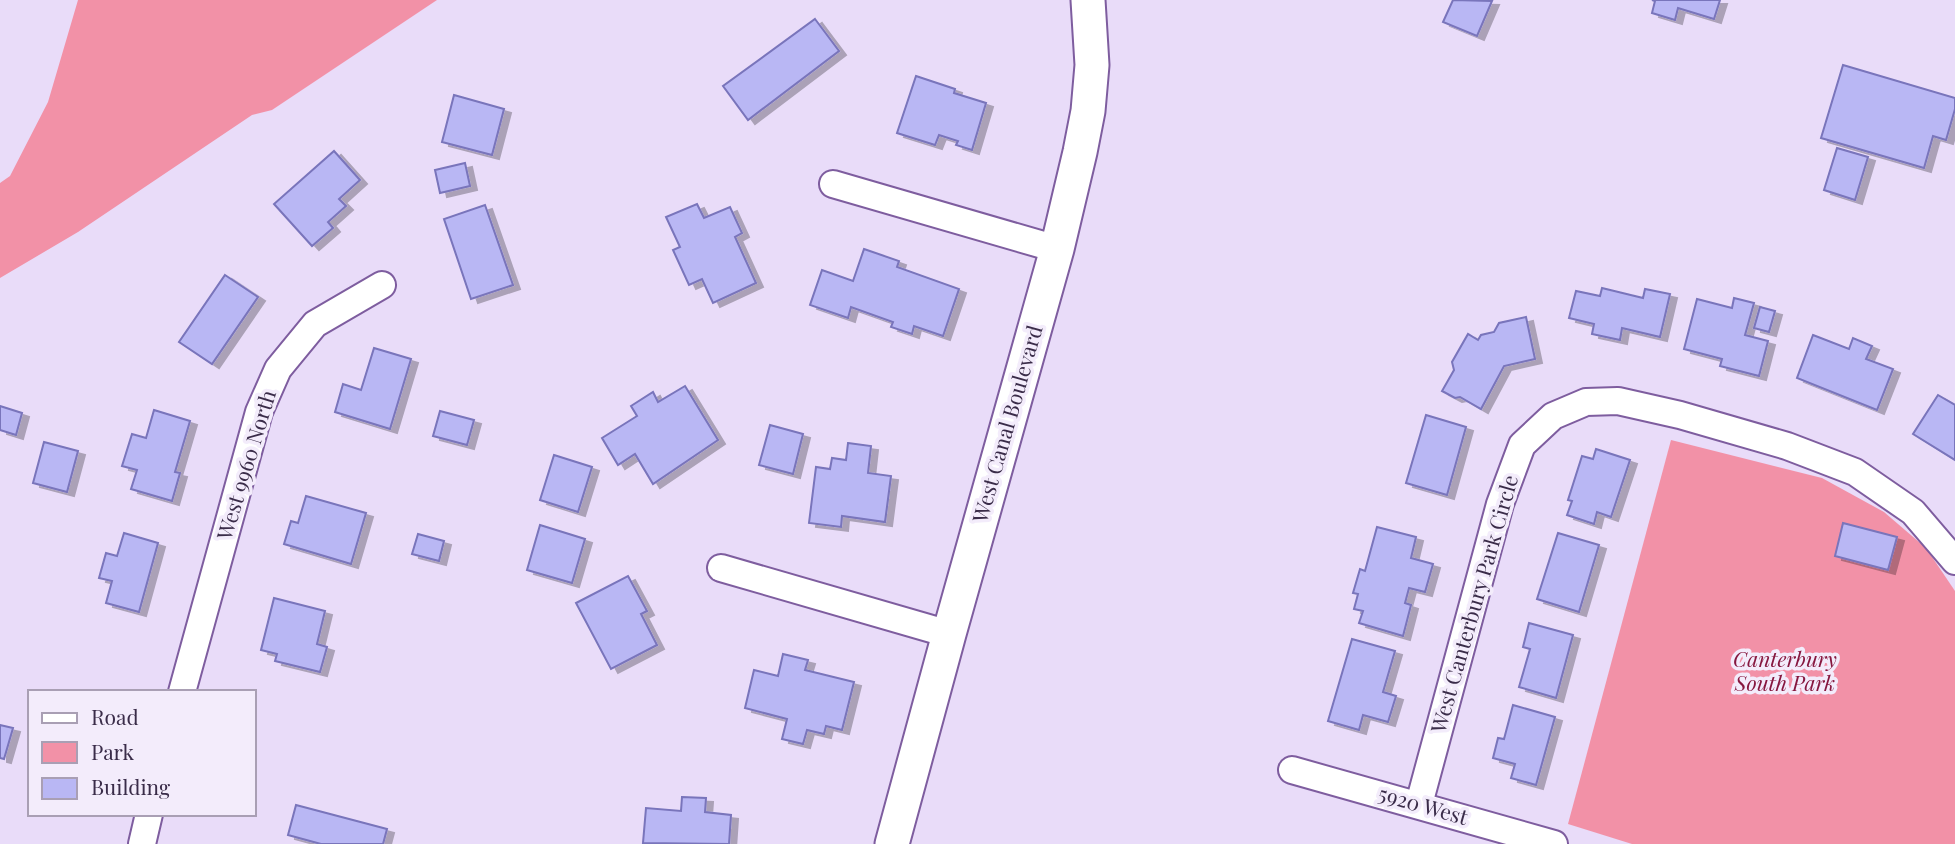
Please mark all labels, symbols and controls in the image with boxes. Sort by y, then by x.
street label: West Canal Boulevard [964,322,1048,526]
street label: West 9960 North [209,386,281,544]
street label: West Canterbury Park Circle [1423,471,1523,737]
park label: Canterbury South Park [1733,644,1837,696]
legend [28,690,256,816]
text: Road [91,702,139,730]
text: Park [91,737,135,765]
text: Building [91,772,170,800]
street label: 5920 West [1376,778,1472,830]

